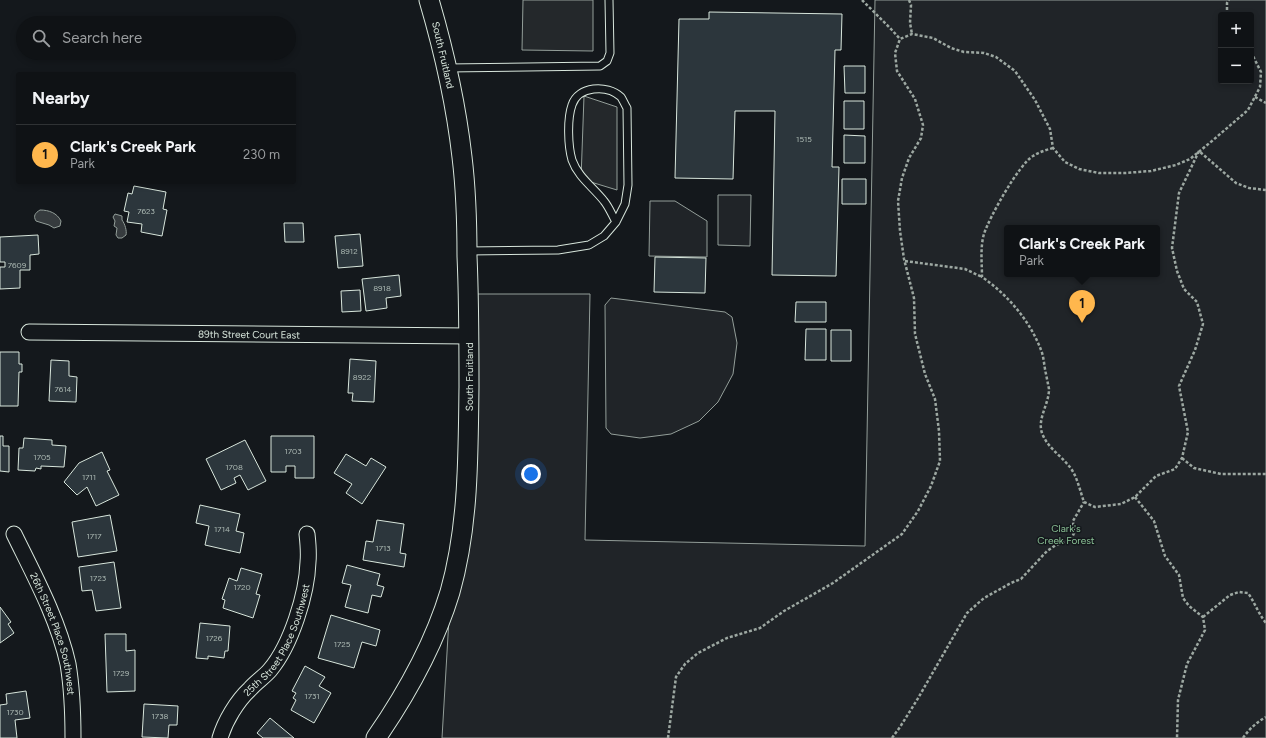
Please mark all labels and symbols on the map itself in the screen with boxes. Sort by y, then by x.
street label: South Fruitland [429,20,457,90]
house number: 1515 [796,134,812,144]
house number: 7623 [137,206,155,216]
house number: 8912 [340,246,358,256]
house number: 7609 [8,260,27,270]
house number: 8918 [373,283,391,293]
pin: 1 [1069,290,1095,323]
street label: 89th Street Court East [198,327,300,341]
street label: South Fruitland [462,342,476,411]
house number: 8922 [353,372,371,382]
house number: 7614 [54,384,72,394]
house number: 1703 [284,446,302,456]
house number: 1705 [33,452,51,462]
house number: 1708 [225,462,243,472]
your location [521,464,541,484]
house number: 1711 [82,472,96,482]
park label: Clark's Creek Forest [1037,522,1095,547]
house number: 1714 [214,524,230,534]
house number: 1717 [86,531,102,541]
house number: 1713 [375,543,391,553]
street label: 26th Street Place Southwest [27,570,78,696]
house number: 1723 [90,573,106,583]
house number: 1720 [233,582,251,592]
street label: 25th Street Place Southwest [240,583,312,699]
house number: 1726 [206,633,223,643]
house number: 1725 [334,639,351,649]
house number: 1729 [113,668,130,678]
house number: 1731 [304,691,320,701]
house number: 1730 [6,707,24,717]
house number: 1738 [152,711,169,721]

